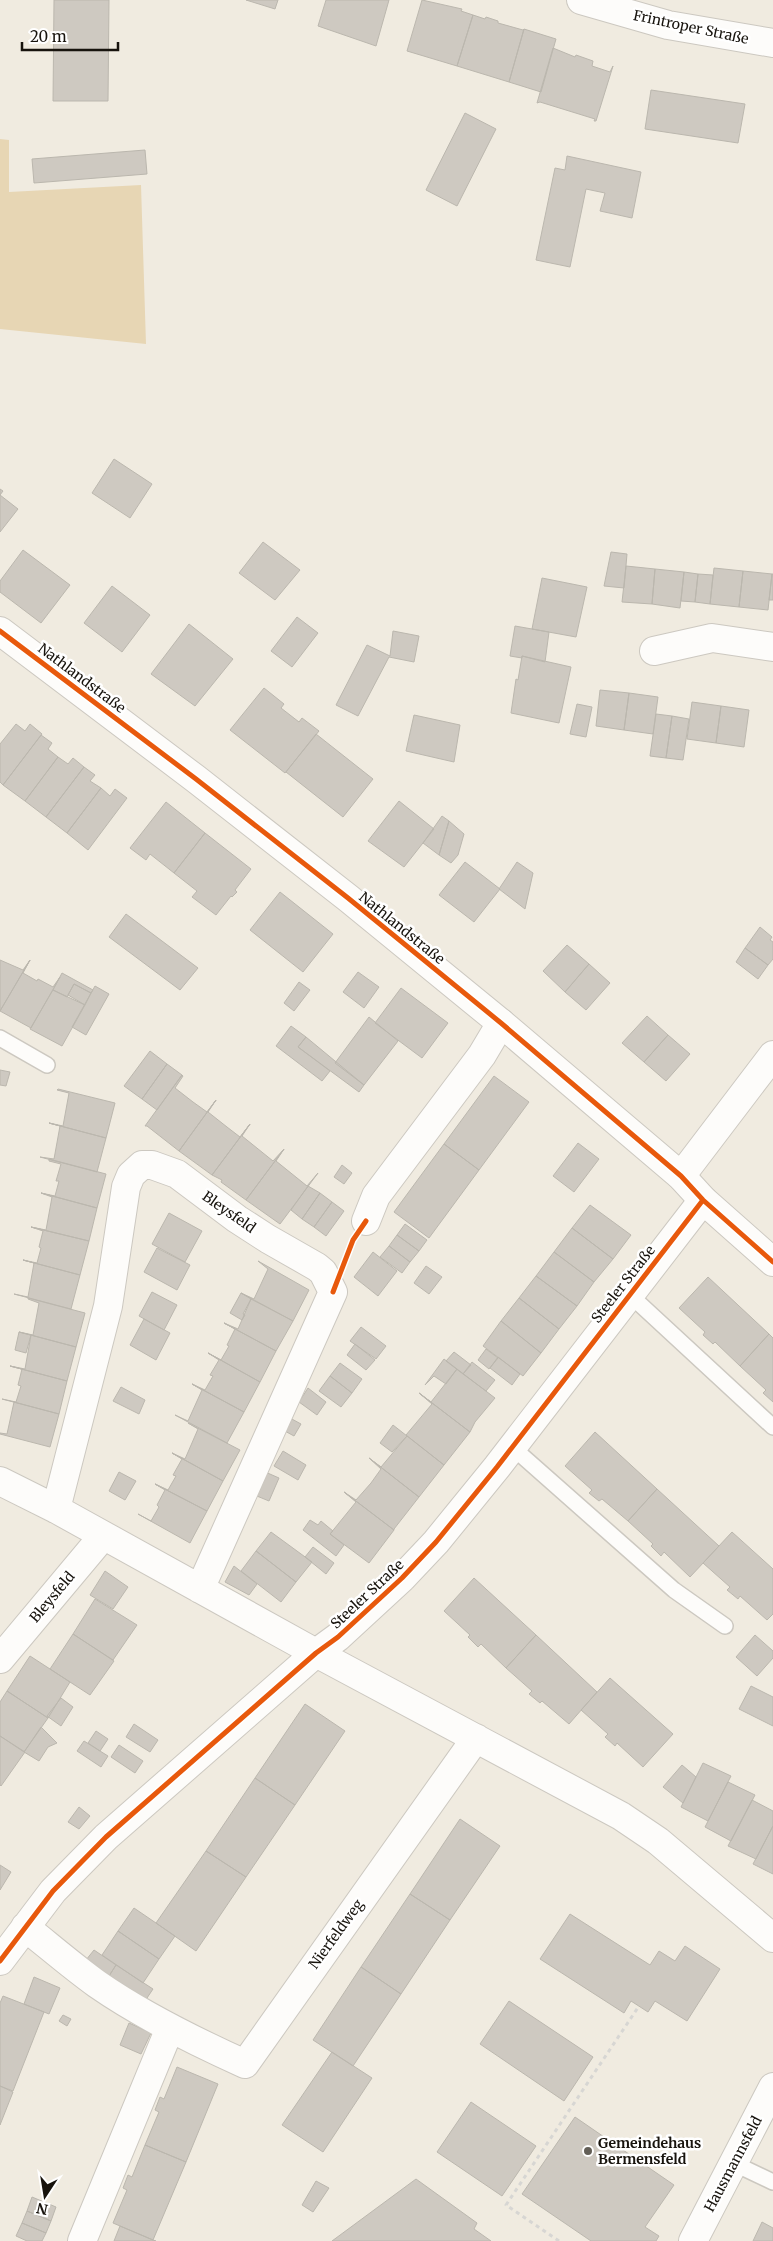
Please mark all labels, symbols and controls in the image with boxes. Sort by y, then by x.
street label: Frintroper Straße [632,6,750,48]
scale bar [22,20,119,52]
text: 20 m [30,27,67,46]
street label: Nathlandstraße [35,639,129,717]
street label: Nathlandstraße [356,888,448,968]
street label: Bleysfeld [199,1187,260,1237]
street label: Steeler Straße [587,1242,659,1326]
street label: Steeler Straße [327,1556,407,1632]
street label: Bleysfeld [26,1567,79,1626]
street label: Nierfeldweg [305,1895,368,1972]
street label: Hausmannsfeld [700,2113,766,2215]
place label: Gemeindehaus Bermensfeld [598,2134,701,2168]
marker: Gemeindehaus Bermensfeld [582,2145,594,2157]
north arrow [20,2171,70,2221]
text: N [35,2199,50,2219]

